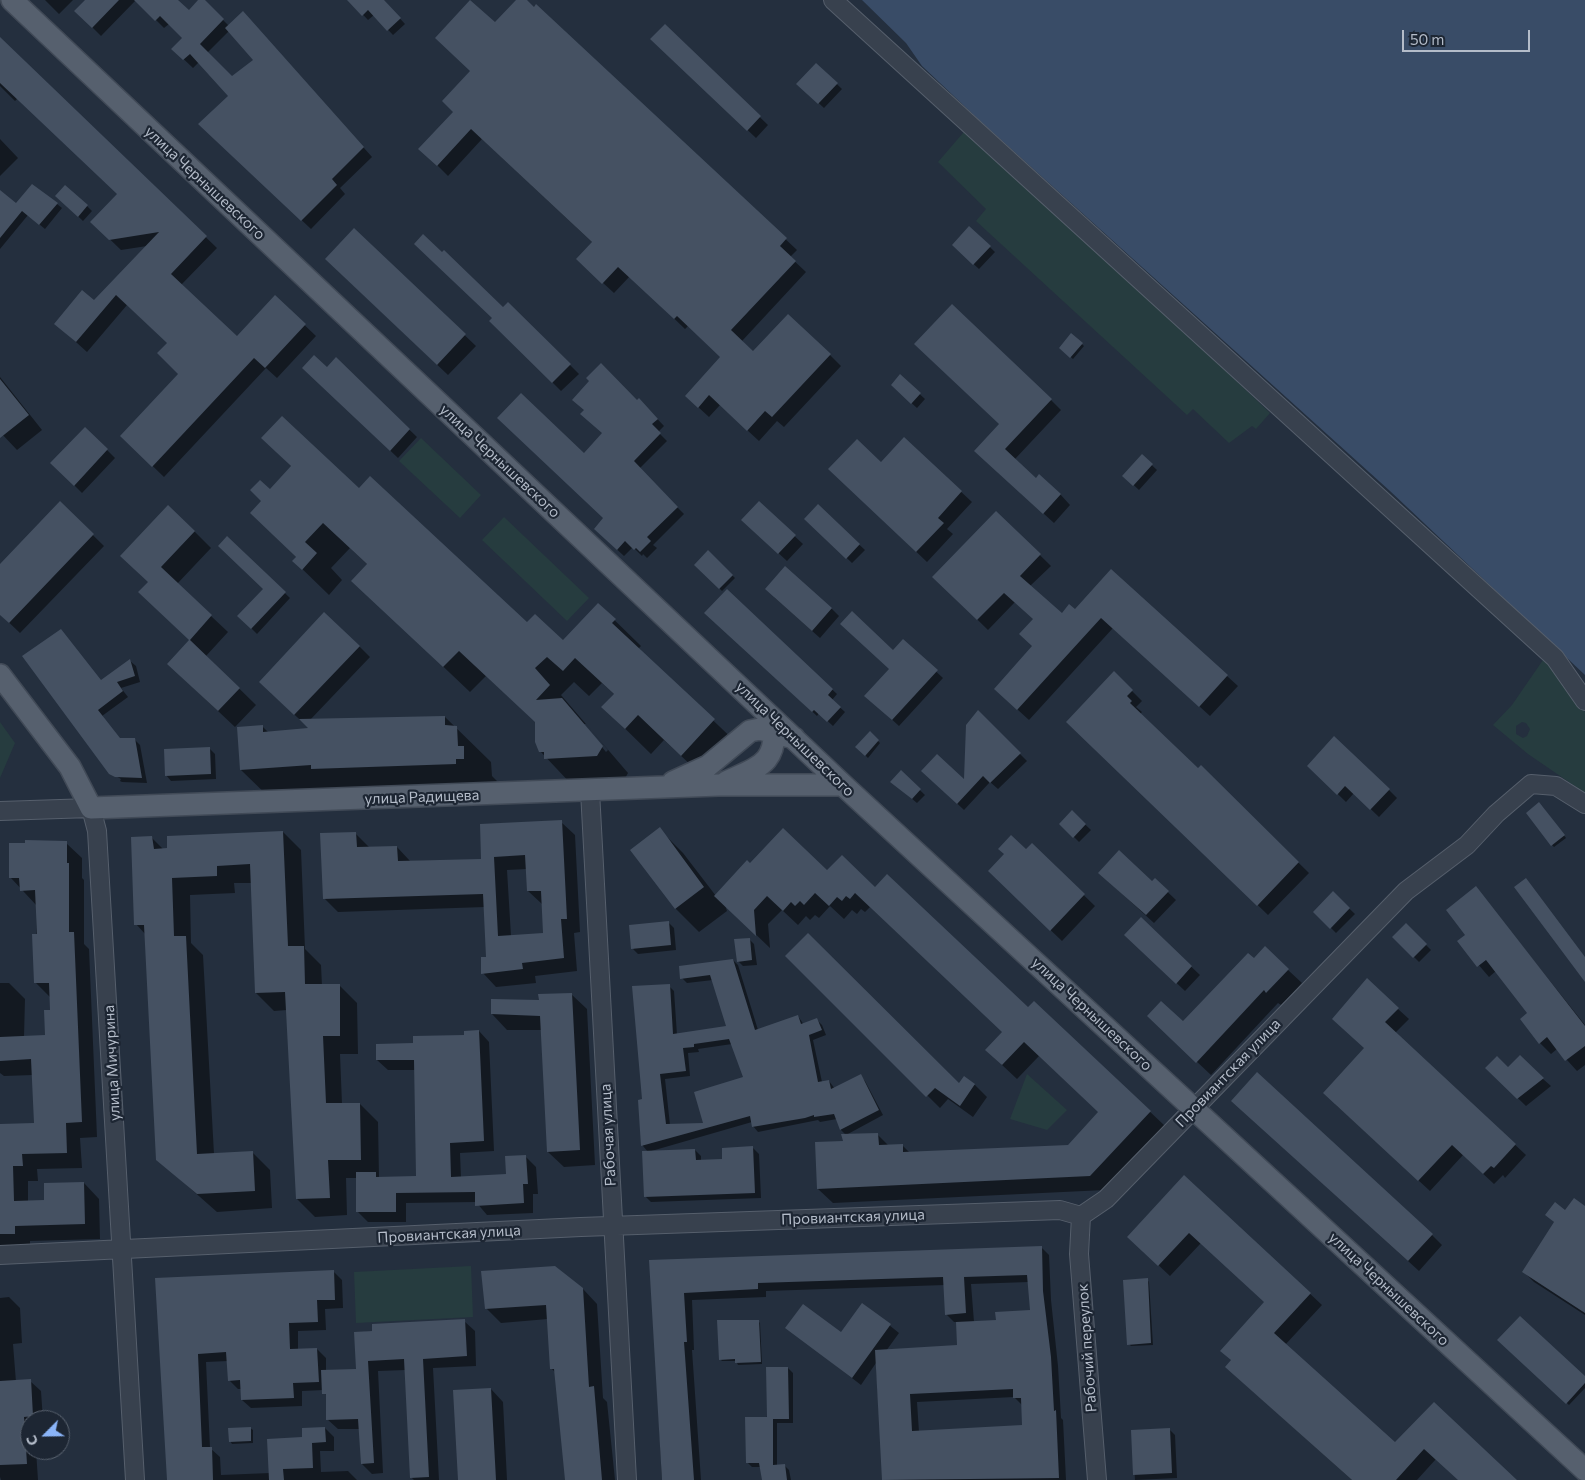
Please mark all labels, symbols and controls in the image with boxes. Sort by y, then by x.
scale bar [1405,20,1532,52]
text: 50 m [1410,30,1444,48]
street label: улица Чернышевского [141,123,269,243]
street label: улица Чернышевского [436,401,564,521]
street label: улица Чернышевского [732,678,858,800]
street label: улица Радищева [364,786,480,808]
street label: улица Чернышевского [1028,954,1156,1074]
street label: улица Мичурина [100,1004,124,1122]
street label: Провиантская улица [1172,1015,1284,1131]
street label: Рабочая улица [596,1083,620,1187]
street label: Провиантская улица [781,1205,925,1229]
street label: Провиантская улица [377,1221,521,1247]
street label: улица Чернышевского [1325,1229,1453,1349]
street label: Рабочий переулок [1074,1283,1100,1413]
north arrow [20,1410,70,1460]
text: С [22,1433,41,1448]

